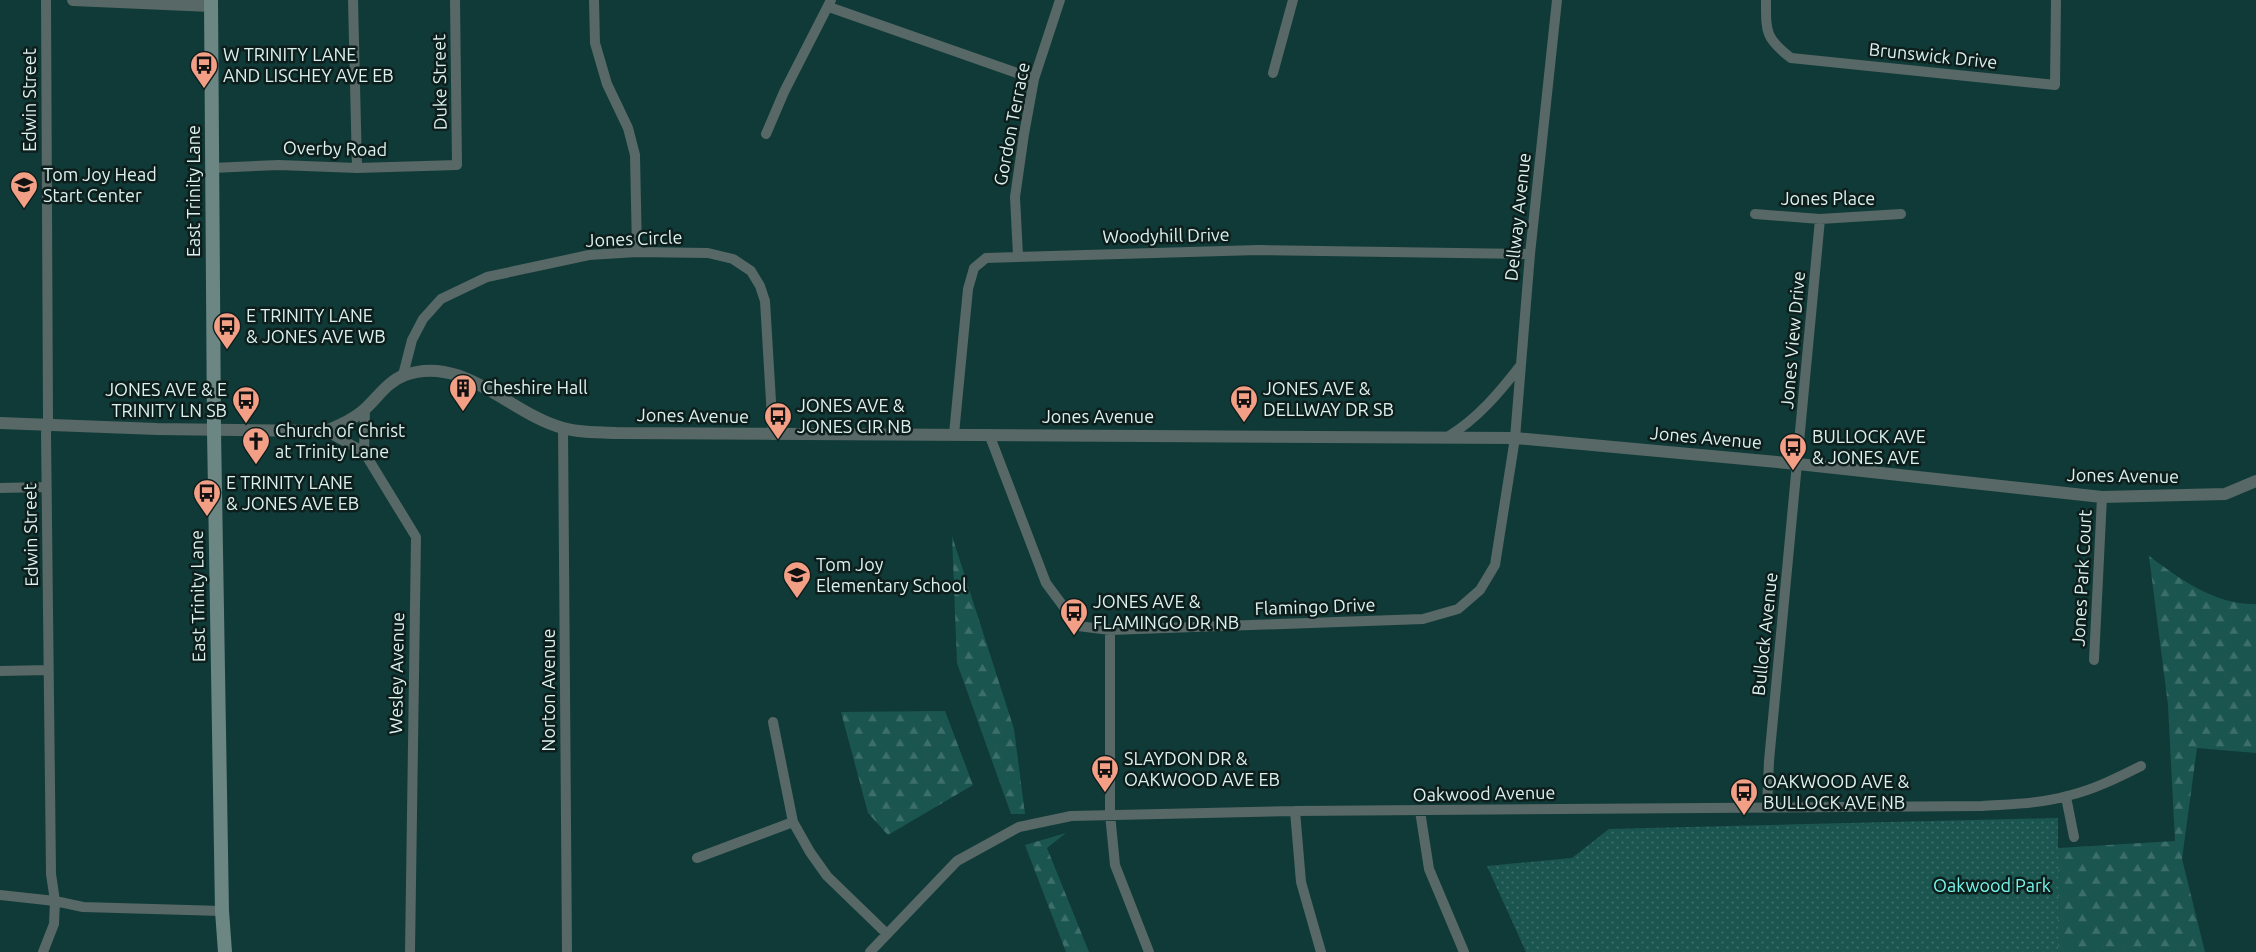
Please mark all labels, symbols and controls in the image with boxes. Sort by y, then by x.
street label: Duke Street [428,34,450,130]
street label: Brunswick Drive [1868,38,1998,72]
place label: W TRINITY LANE AND LISCHEY AVE EB [223,44,394,85]
street label: Edwin Street [19,48,39,152]
bus stop icon: W TRINITY LANE AND LISCHEY AVE EB [189,50,219,89]
street label: Gordon Terrace [989,61,1033,187]
street label: East Trinity Lane [183,125,203,257]
street label: Overby Road [283,137,387,159]
street label: Dellway Avenue [1500,152,1534,282]
place label: Tom Joy Head Start Center [43,164,157,205]
school or university icon: Tom Joy Head Start Center [9,170,39,209]
street label: Jones Place [1781,188,1875,208]
street label: Woodyhill Drive [1102,224,1230,246]
street label: Jones Circle [585,226,683,250]
street label: Jones View Drive [1776,270,1808,410]
place label: E TRINITY LANE & JONES AVE WB [246,305,386,346]
bus stop icon: E TRINITY LANE & JONES AVE WB [212,311,242,350]
building icon: Cheshire Hall [448,373,478,412]
place label: Cheshire Hall [482,377,588,397]
place label: JONES AVE & DELLWAY DR SB [1263,378,1394,419]
place label: JONES AVE & E TRINITY LN SB [105,379,227,420]
bus stop icon: JONES AVE & DELLWAY DR SB [1229,384,1259,423]
bus stop icon: JONES AVE & E TRINITY LN SB [231,385,261,424]
place label: JONES AVE & JONES CIR NB [797,395,912,436]
bus stop icon: JONES AVE & JONES CIR NB [763,401,793,440]
street label: Jones Avenue [637,404,749,426]
street label: Jones Avenue [1042,406,1154,426]
place label: Church of Christ at Trinity Lane [275,420,405,461]
street label: Jones Avenue [1649,422,1763,452]
church icon: Church of Christ at Trinity Lane [241,426,271,465]
place label: BULLOCK AVE & JONES AVE [1812,426,1926,467]
bus stop icon: BULLOCK AVE & JONES AVE [1778,432,1808,471]
street label: Jones Avenue [2067,464,2179,486]
place label: E TRINITY LANE & JONES AVE EB [226,472,359,513]
bus stop icon: E TRINITY LANE & JONES AVE EB [192,478,222,517]
street label: Edwin Street [19,483,41,587]
street label: Jones Park Court [2067,509,2095,647]
street label: East Trinity Lane [186,530,208,662]
place label: Tom Joy Elementary School [816,554,967,595]
school or university icon: Tom Joy Elementary School [782,560,812,599]
street label: Bullock Avenue [1748,571,1780,697]
place label: JONES AVE & FLAMINGO DR NB [1093,591,1239,632]
street label: Flamingo Drive [1254,594,1376,618]
bus stop icon: JONES AVE & FLAMINGO DR NB [1059,597,1089,636]
street label: Wesley Avenue [385,612,407,734]
street label: Norton Avenue [538,629,558,751]
place label: SLAYDON DR & OAKWOOD AVE EB [1124,748,1280,789]
bus stop icon: SLAYDON DR & OAKWOOD AVE EB [1090,754,1120,793]
place label: OAKWOOD AVE & BULLOCK AVE NB [1763,771,1909,812]
bus stop icon: OAKWOOD AVE & BULLOCK AVE NB [1729,777,1759,816]
street label: Oakwood Avenue [1412,782,1555,804]
park label: Oakwood Park [1933,875,2051,895]

